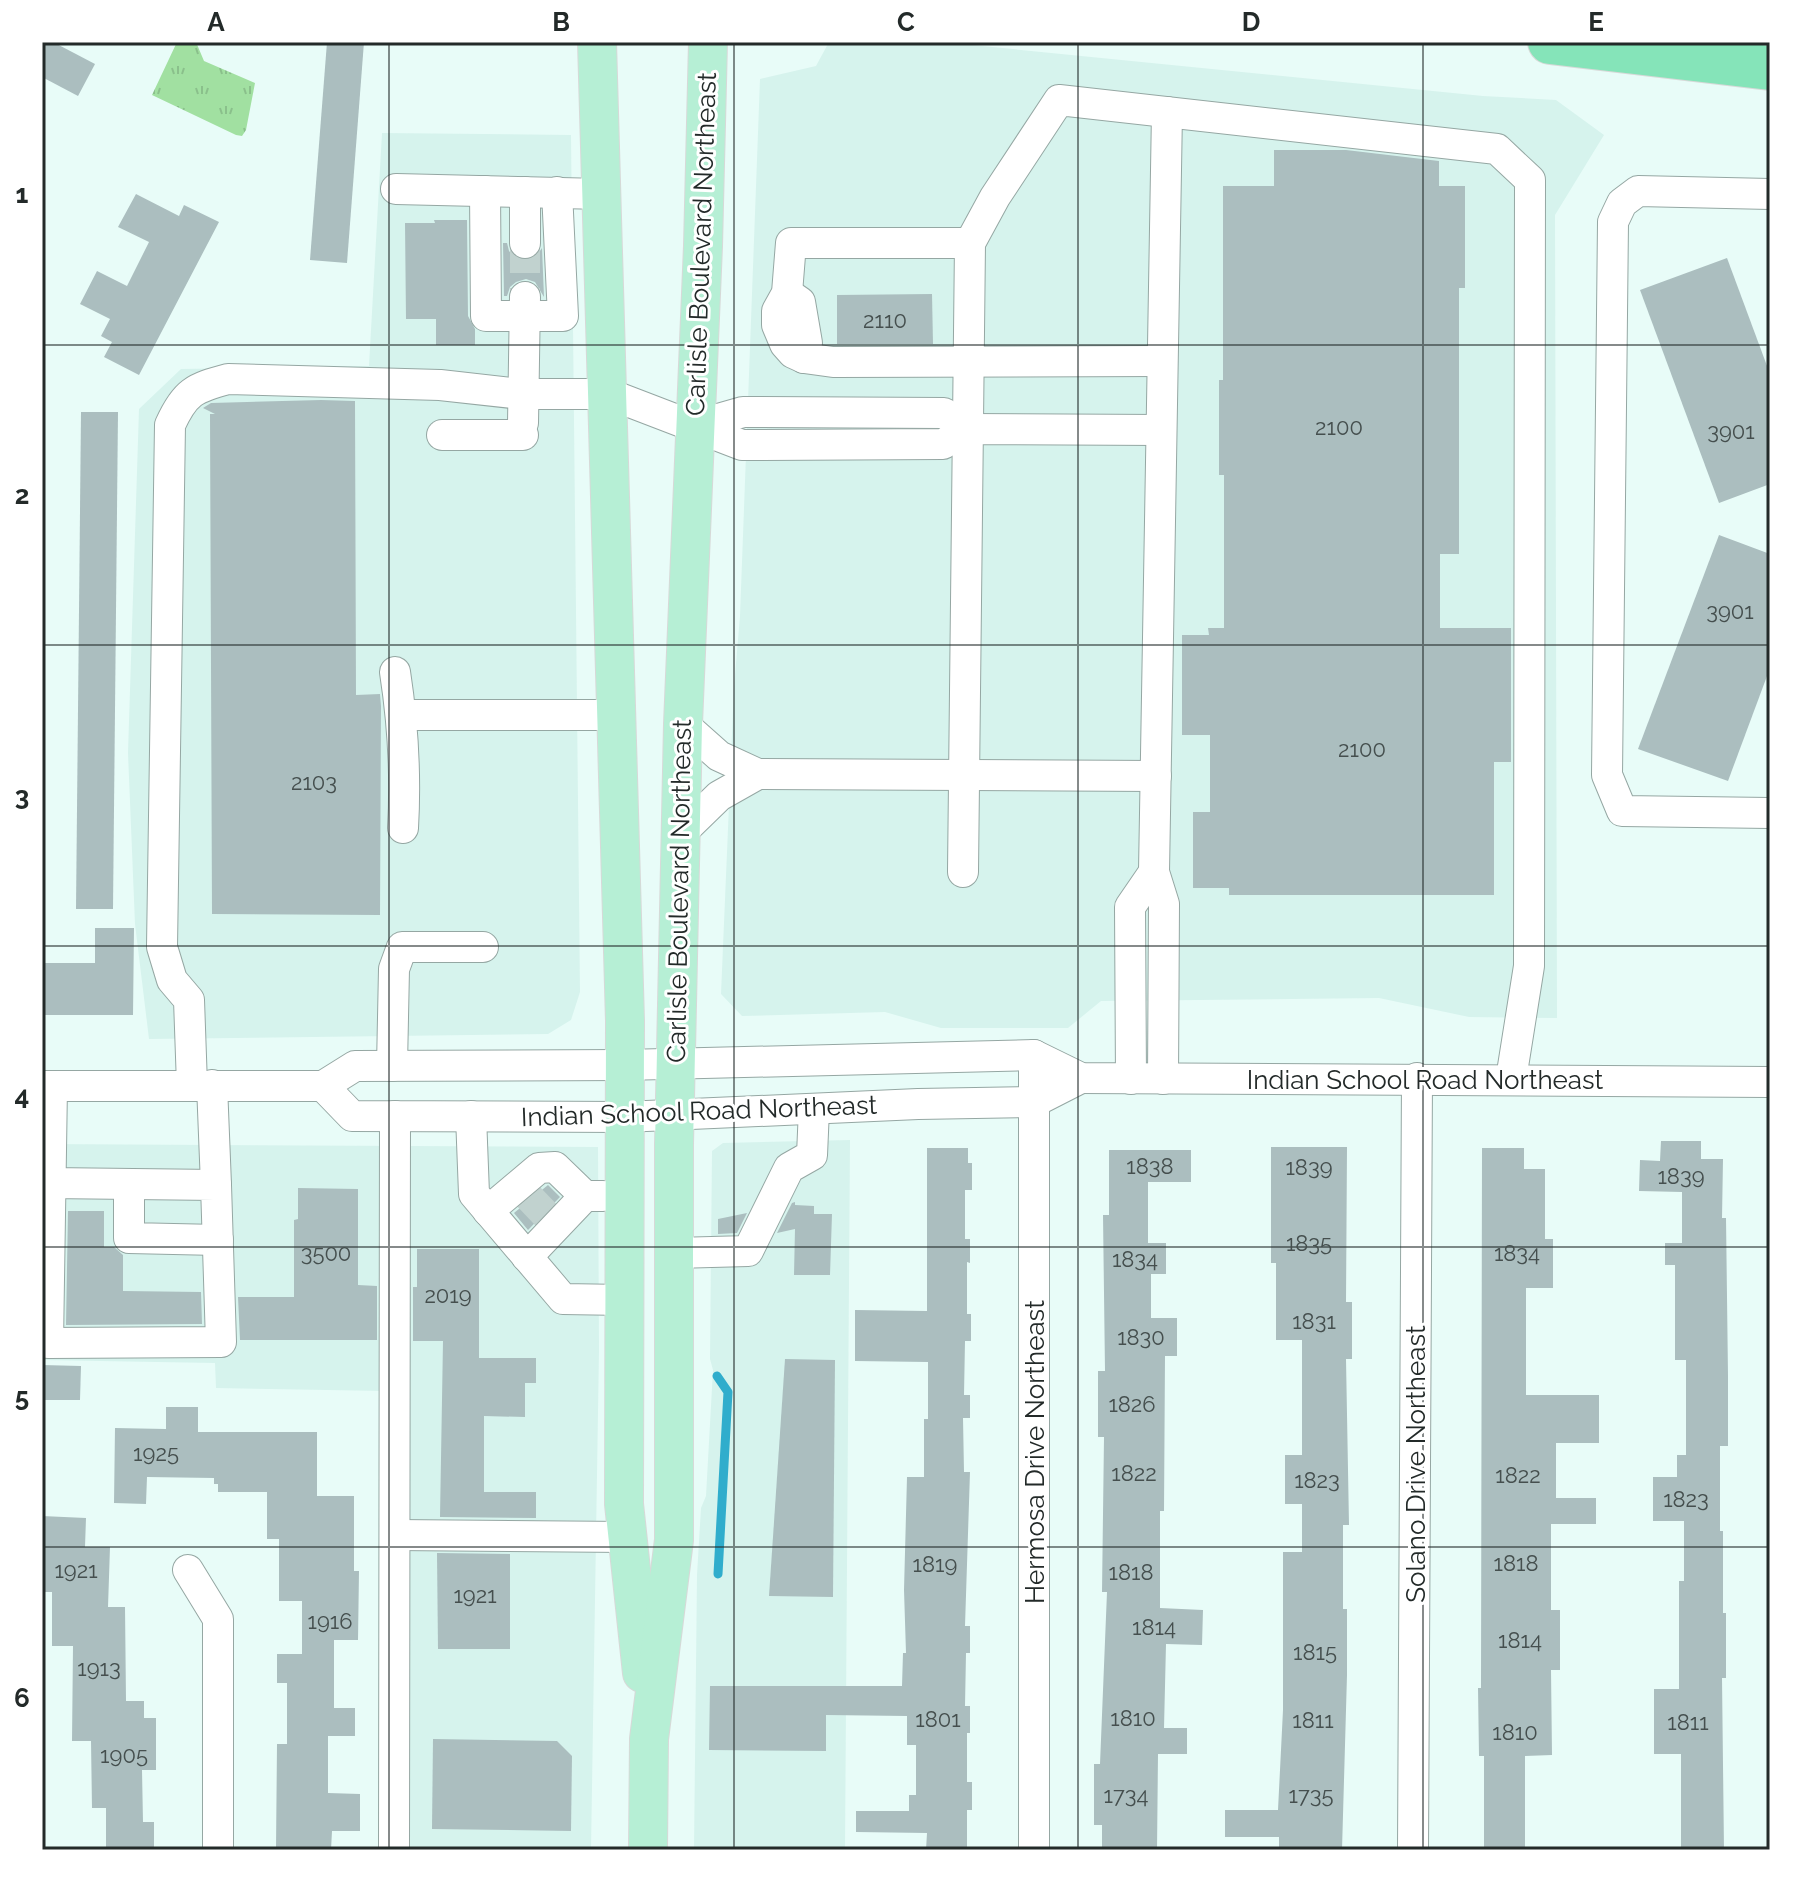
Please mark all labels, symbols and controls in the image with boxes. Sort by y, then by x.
text: A [207,7,225,37]
text: B [552,7,570,37]
text: C [897,7,915,37]
text: D [1242,7,1260,37]
text: E [1588,7,1604,37]
street label: Carlisle Boulevard Northeast [680,71,722,416]
text: 1 [16,179,29,209]
house number: 2110 [863,307,907,333]
house number: 2100 [1315,414,1363,440]
house number: 3901 [1707,418,1755,444]
text: 2 [15,480,29,510]
house number: 3901 [1706,598,1754,624]
street label: Carlisle Boulevard Northeast [661,719,697,1063]
house number: 2100 [1338,736,1386,762]
house number: 2103 [291,769,337,795]
text: 3 [15,781,29,811]
street label: Indian School Road Northeast [1247,1065,1604,1095]
text: 4 [15,1081,29,1111]
street label: Indian School Road Northeast [520,1090,878,1132]
house number: 1838 [1126,1153,1174,1179]
house number: 1839 [1285,1154,1333,1180]
house number: 1839 [1657,1163,1705,1189]
house number: 1835 [1286,1230,1332,1256]
house number: 3500 [301,1240,351,1266]
house number: 1834 [1494,1240,1540,1266]
house number: 1834 [1112,1246,1158,1272]
house number: 2019 [424,1282,472,1308]
street label: Hermosa Drive Northeast [1020,1300,1050,1604]
house number: 1831 [1292,1308,1336,1334]
house number: 1830 [1117,1324,1165,1350]
street label: Solano Drive Northeast [1401,1325,1431,1603]
text: 5 [15,1382,29,1412]
house number: 1826 [1108,1391,1156,1417]
house number: 1925 [133,1440,179,1466]
house number: 1822 [1111,1460,1157,1486]
house number: 1822 [1495,1462,1541,1488]
house number: 1823 [1294,1467,1340,1493]
house number: 1823 [1663,1486,1709,1512]
house number: 1818 [1494,1550,1538,1576]
house number: 1819 [913,1551,957,1577]
house number: 1921 [54,1557,98,1583]
house number: 1818 [1109,1559,1153,1585]
house number: 1921 [453,1582,497,1608]
house number: 1916 [308,1608,353,1634]
house number: 1814 [1132,1614,1176,1640]
house number: 1814 [1498,1627,1542,1653]
house number: 1815 [1293,1639,1337,1665]
house number: 1913 [77,1655,121,1681]
text: 6 [14,1683,30,1713]
house number: 1810 [1110,1705,1156,1731]
house number: 1801 [915,1706,961,1732]
house number: 1811 [1292,1707,1334,1733]
house number: 1811 [1667,1709,1709,1735]
house number: 1810 [1492,1719,1538,1745]
house number: 1905 [100,1742,148,1768]
house number: 1734 [1104,1782,1148,1808]
house number: 1735 [1289,1782,1333,1808]

